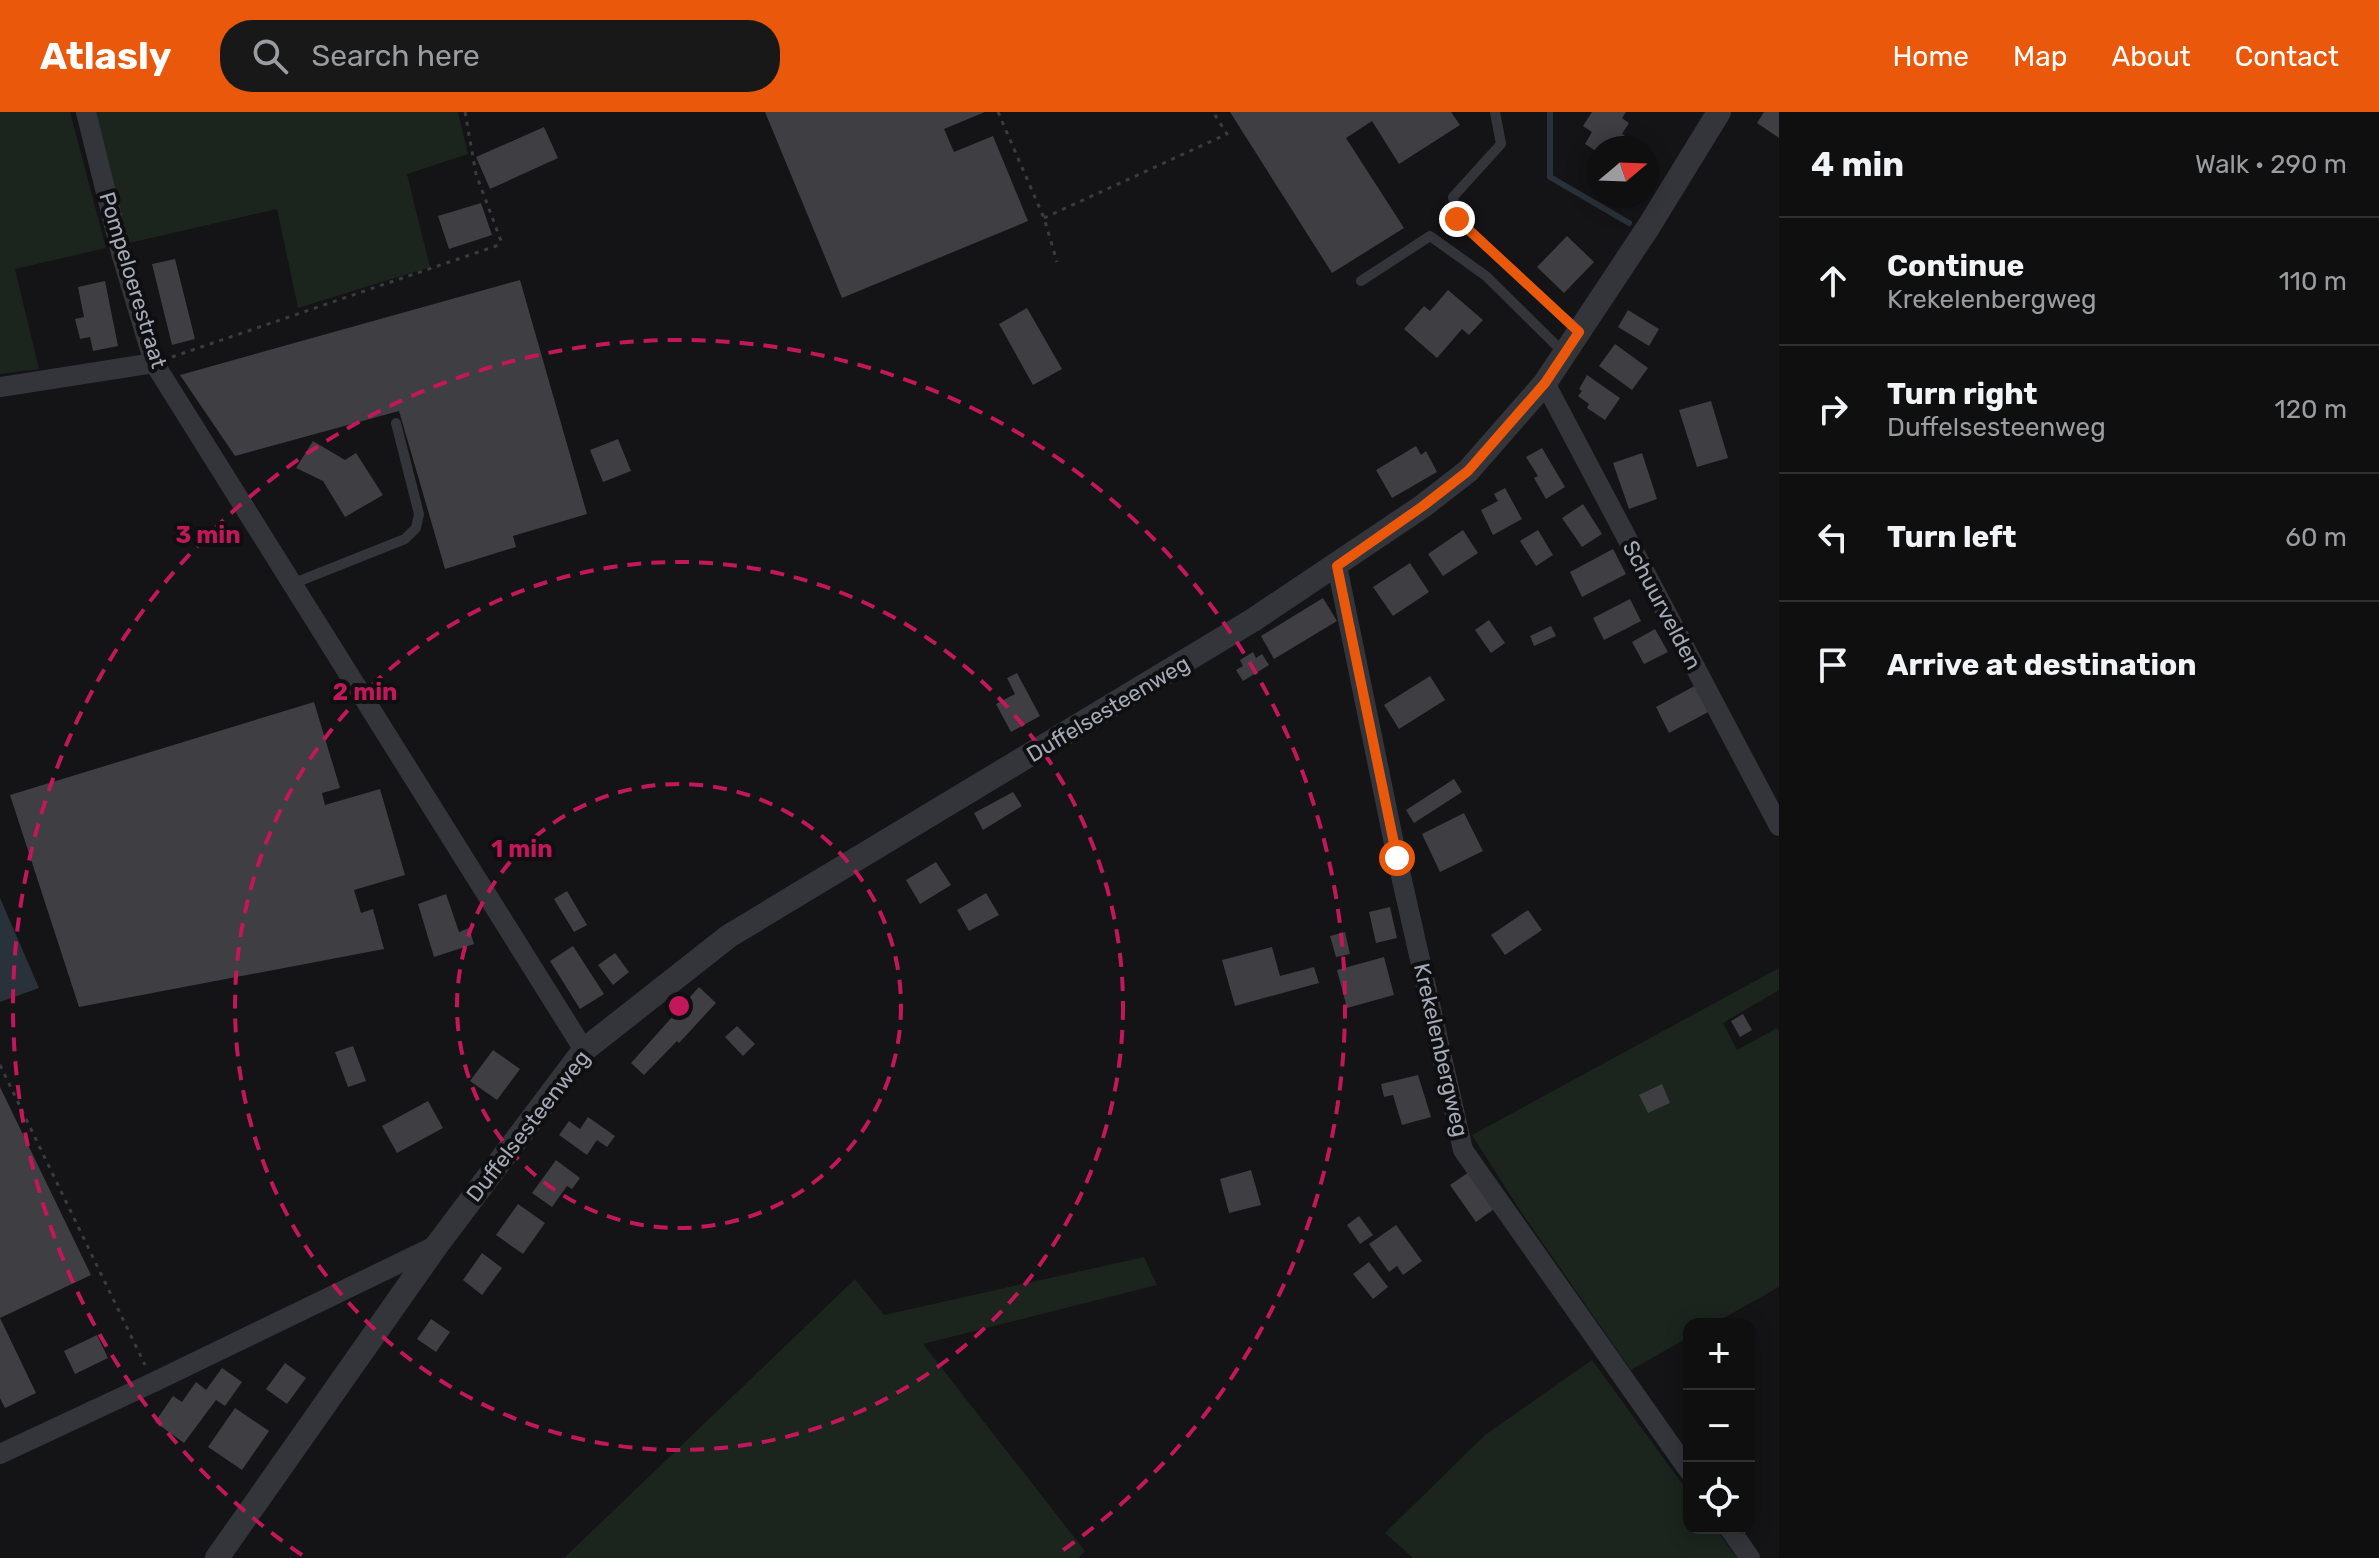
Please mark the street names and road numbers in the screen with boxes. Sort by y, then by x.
street label: Pompeloerestraat [93,188,173,372]
street label: Schuurvelden [1617,536,1707,674]
street label: Duffelsesteenweg [1022,650,1194,768]
street label: Krekelenbergweg [1408,961,1474,1139]
street label: Duffelsesteenweg [460,1045,596,1207]

